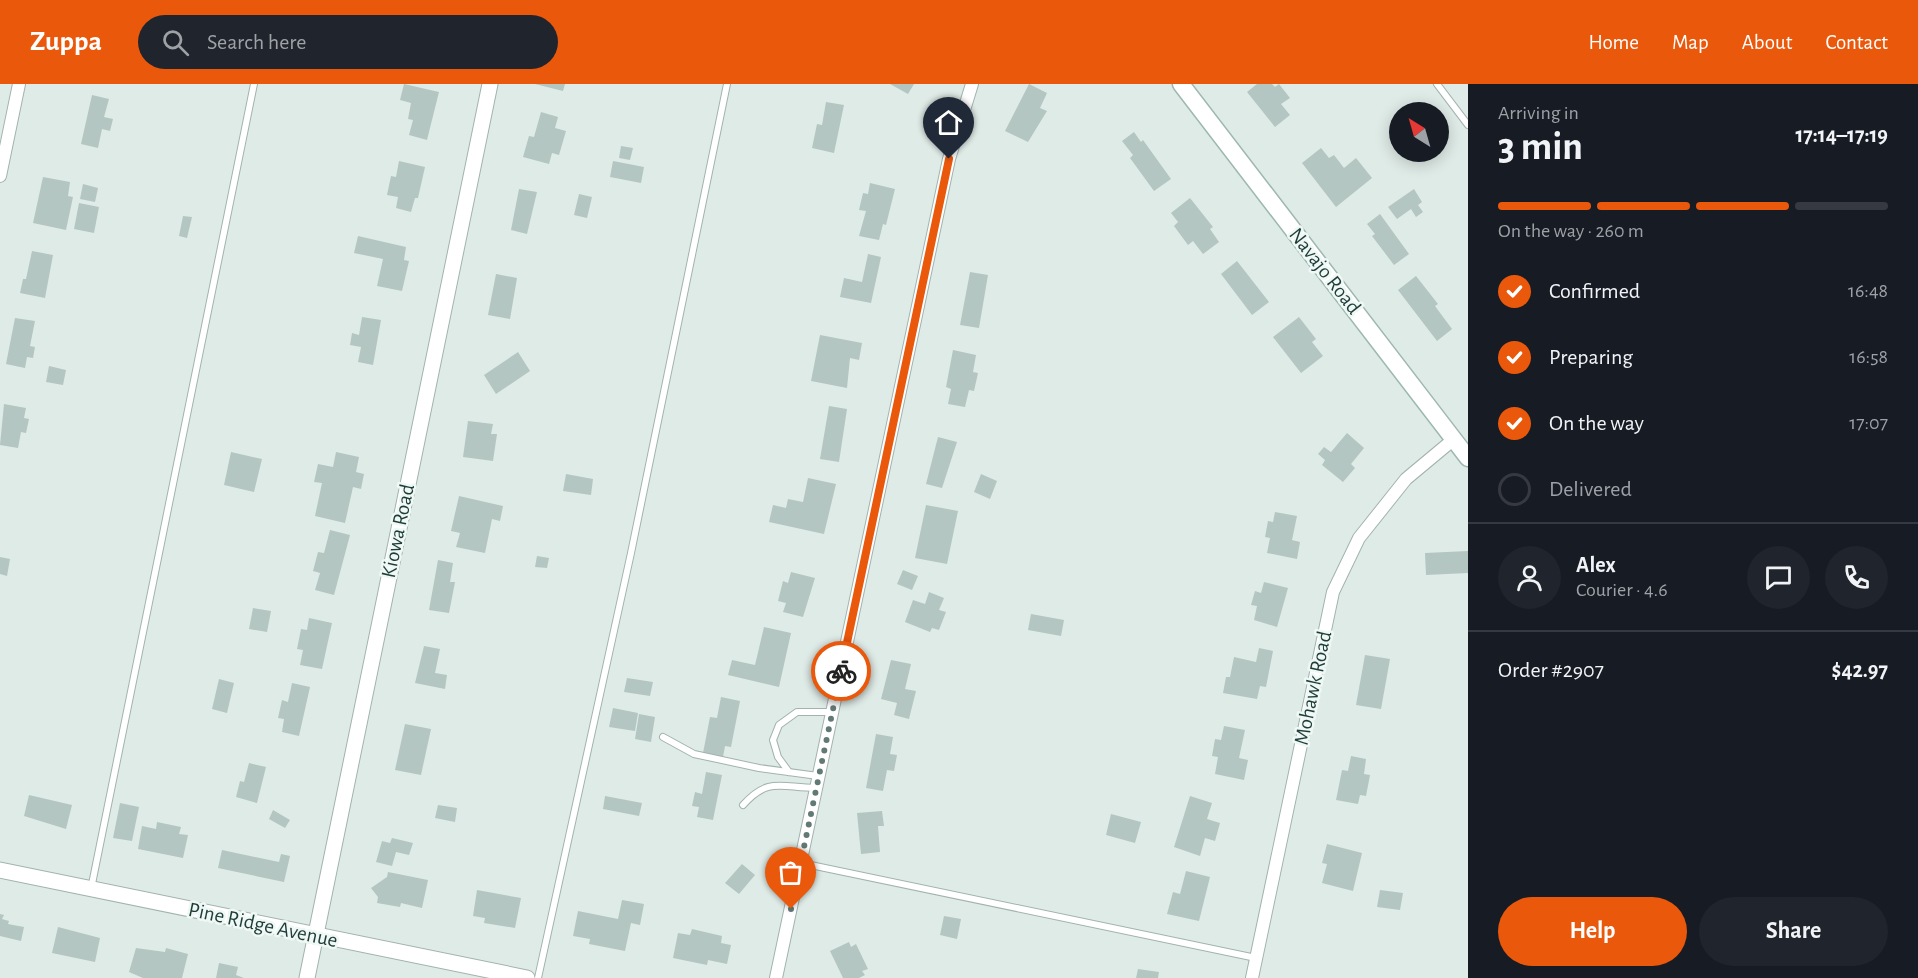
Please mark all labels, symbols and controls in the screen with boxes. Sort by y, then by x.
search box [138,15,558,69]
icon: search [159,26,192,59]
text: Zuppa [30,28,102,56]
text: Search here [207,31,307,53]
text: Home [1588,32,1639,53]
text: Map [1672,32,1709,53]
text: About [1742,32,1792,53]
text: Contact [1825,32,1888,53]
pin [923,97,974,159]
north arrow [1389,102,1449,162]
map controls [1389,102,1449,162]
text: Arriving in [1498,103,1579,123]
icon: home [932,106,965,139]
text: 17:14–17:19 [1795,124,1888,146]
text: 3 min [1498,128,1583,167]
text: On the way · 260 m [1498,221,1644,241]
street label: Navajo Road [1285,224,1365,318]
icon: check [1498,275,1531,308]
text: Confirmed [1549,280,1640,302]
text: 16:48 [1848,281,1888,301]
icon: check [1498,341,1531,374]
text: Preparing [1549,346,1633,368]
text: 16:58 [1849,347,1888,367]
icon: check [1498,407,1531,440]
text: On the way [1549,412,1644,434]
text: 17:07 [1849,413,1888,433]
text: Delivered [1549,478,1632,500]
street label: Kiowa Road [378,482,418,580]
button: person [1498,546,1561,609]
button: chat [1747,546,1810,609]
button: phone [1825,546,1888,609]
text: Alex [1576,554,1616,576]
text: Courier · 4.6 [1576,580,1668,600]
street label: Mohawk Road [1291,629,1335,747]
courier [811,641,871,701]
icon: bike [825,655,858,688]
text: Order #2907 [1498,659,1604,681]
text: $42.97 [1832,659,1888,681]
pin [765,847,816,909]
icon: bag [774,856,807,889]
button: Help [1498,897,1687,966]
button: Share [1699,897,1888,966]
street label: Pine Ridge Avenue [186,899,340,951]

